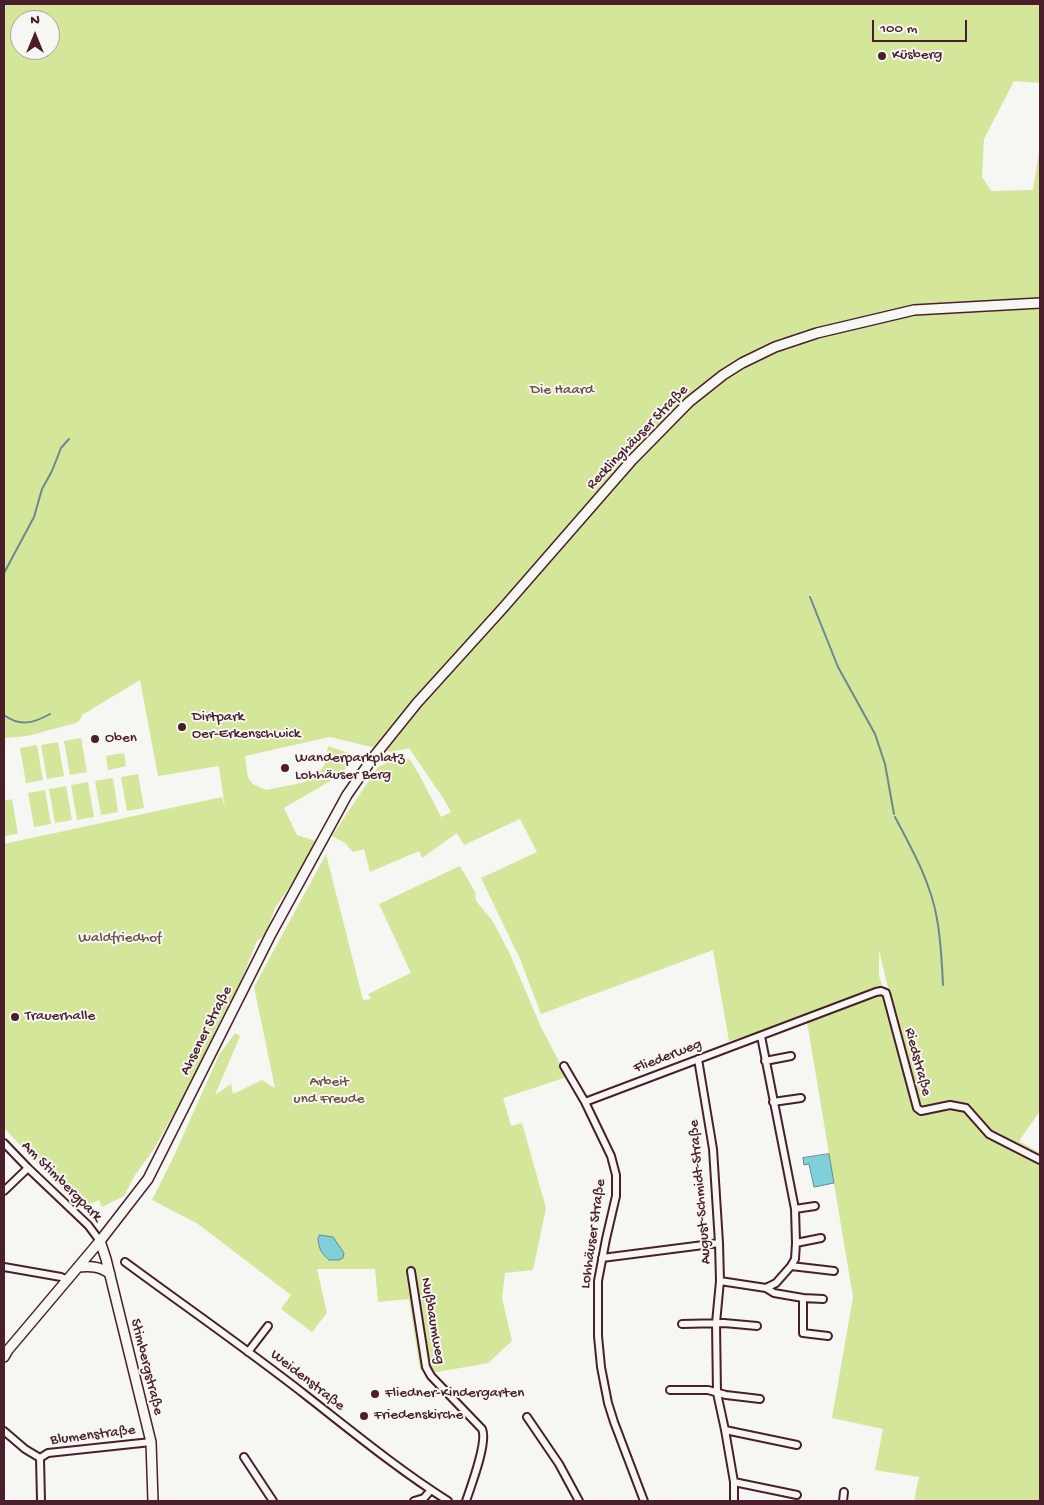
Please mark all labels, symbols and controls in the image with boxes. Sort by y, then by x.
north arrow [10,10,60,60]
scale bar [874,10,969,42]
text: N [30,12,40,29]
text: 100 m [880,20,917,38]
place label: Küsberg [892,47,942,65]
marker: Küsberg [876,50,888,62]
park label: Die Haard [530,382,594,400]
street label: Recklinghäuser Straße [583,382,693,494]
place label: Dirtpark Oer-Erkenschwick [192,709,300,744]
marker: Dirtpark Oer-Erkenschwick [176,721,188,733]
place label: Oben [105,730,137,748]
marker: Oben [89,733,101,745]
place label: Wanderparkplatz Lohhäuser Berg [295,750,405,785]
marker: Wanderparkplatz Lohhäuser Berg [279,762,291,774]
park label: Waldfriedhof [78,930,162,948]
street label: Ahsener Straße [177,983,237,1079]
place label: Trauerhalle [25,1008,95,1026]
marker: Trauerhalle [9,1011,21,1023]
street label: Riedstraße [899,1026,935,1098]
street label: Fliederweg [631,1036,705,1078]
park label: Arbeit und Freude [294,1074,364,1109]
street label: August-Schmidt-Straße [686,1119,716,1265]
street label: Am Stimbergpark [17,1138,105,1226]
street label: Lohhäuser Straße [577,1178,611,1290]
street label: Nußbaumweg [416,1276,448,1366]
street label: Stimbergstraße [125,1317,167,1417]
street label: Weidenstraße [266,1346,348,1416]
place label: Fliedner-Kindergarten [385,1385,524,1403]
marker: Fliedner-Kindergarten [369,1388,381,1400]
place label: Friedenskirche [374,1407,463,1425]
marker: Friedenskirche [358,1410,370,1422]
street label: Blumenstraße [49,1422,137,1450]

